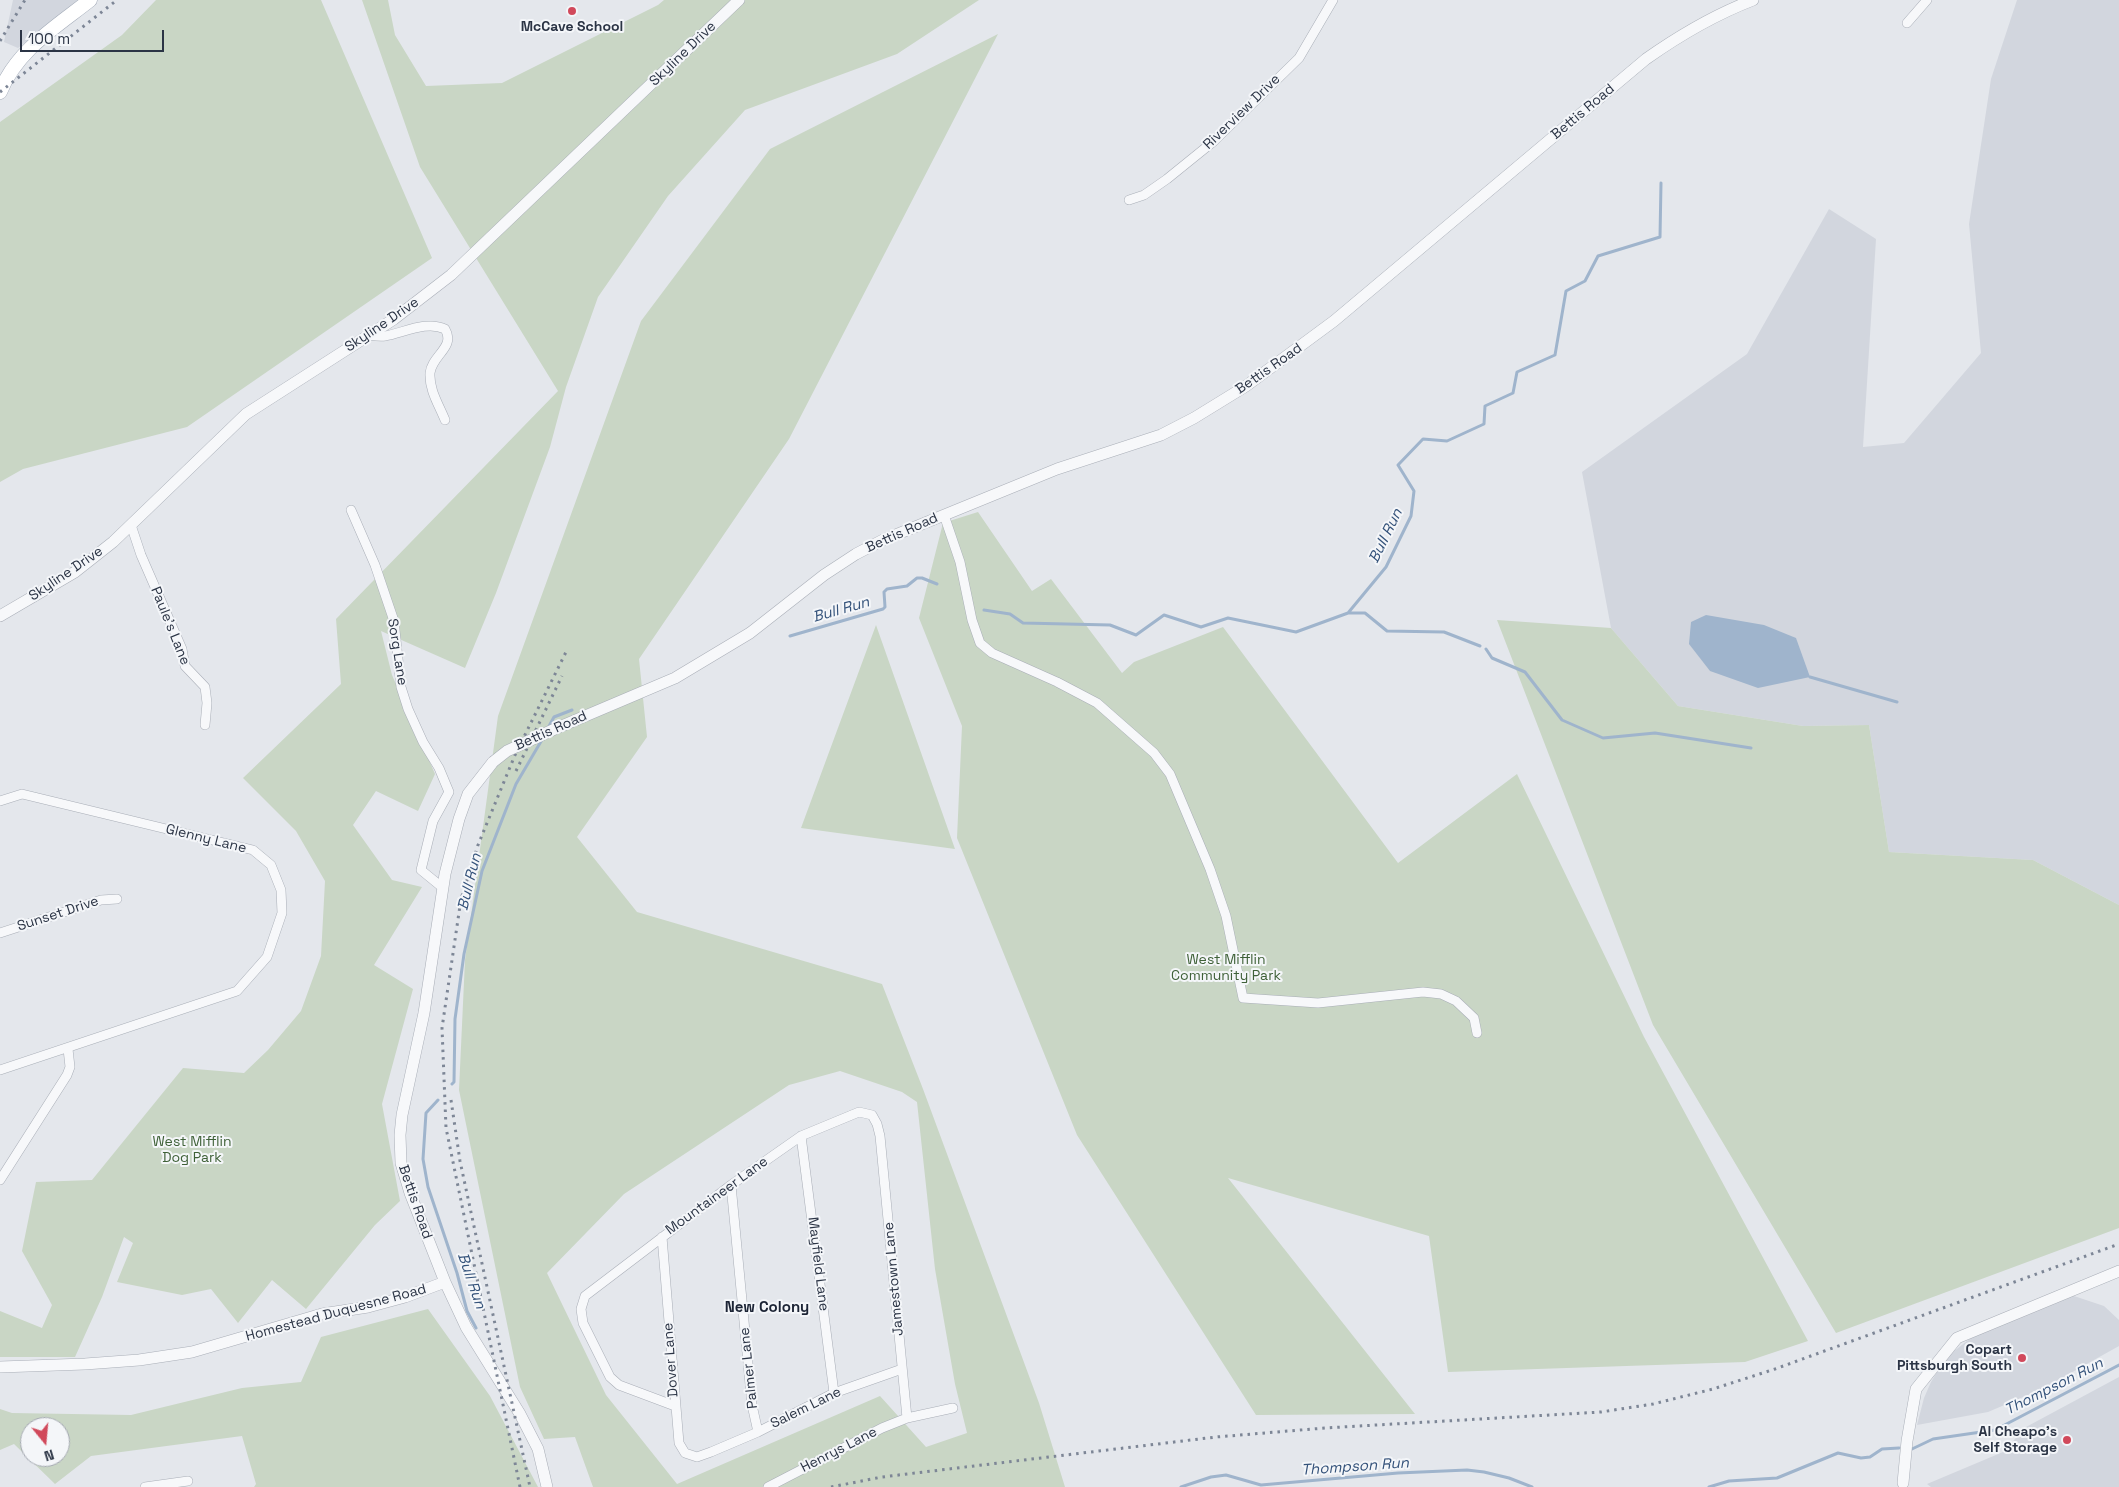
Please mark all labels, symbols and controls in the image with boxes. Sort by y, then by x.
marker: McCave School [566,5,578,17]
street label: Skyline Drive [646,18,720,90]
place label: McCave School [521,19,623,35]
scale bar [22,20,166,52]
text: 100 m [28,29,70,48]
street label: Riverview Drive [1200,71,1284,153]
street label: Bettis Road [1548,81,1618,143]
street label: Skyline Drive [342,294,422,356]
street label: Bettis Road [1233,340,1305,398]
water label: Bull Run [1365,506,1407,566]
street label: Bettis Road [863,510,941,556]
street label: Skyline Drive [26,543,106,605]
street label: Paule's Lane [147,584,193,668]
water label: Bull Run [811,593,871,627]
street label: Sorg Lane [383,617,411,687]
street label: Bettis Road [512,708,590,754]
street label: Glenny Lane [164,821,248,857]
water label: Bull Run [454,852,486,912]
street label: Sunset Drive [15,893,101,935]
park label: West Mifflin Community Park [1171,952,1281,984]
park label: West Mifflin Dog Park [153,1134,231,1166]
street label: Mountaineer Lane [663,1153,771,1239]
street label: Bettis Road [394,1163,436,1241]
street label: Mayfield Lane [804,1216,832,1312]
street label: Jamestown Lane [881,1221,907,1337]
water label: Bull Run [453,1251,489,1311]
street label: Homestead Duquesne Road [244,1281,428,1345]
district label: New Colony [725,1299,809,1317]
street label: Dover Lane [660,1322,682,1398]
street label: Palmer Lane [736,1327,762,1409]
place label: Copart Pittsburgh South [1897,1342,2012,1374]
marker: Copart Pittsburgh South [2016,1352,2028,1364]
water label: Thompson Run [2002,1354,2106,1420]
street label: Salem Lane [768,1384,844,1432]
north arrow [20,1417,70,1467]
street label: Henrys Lane [798,1424,880,1476]
place label: Al Cheapo's Self Storage [1974,1424,2057,1456]
marker: Al Cheapo's Self Storage [2061,1434,2073,1446]
text: N [42,1445,56,1465]
water label: Thompson Run [1301,1454,1409,1480]

